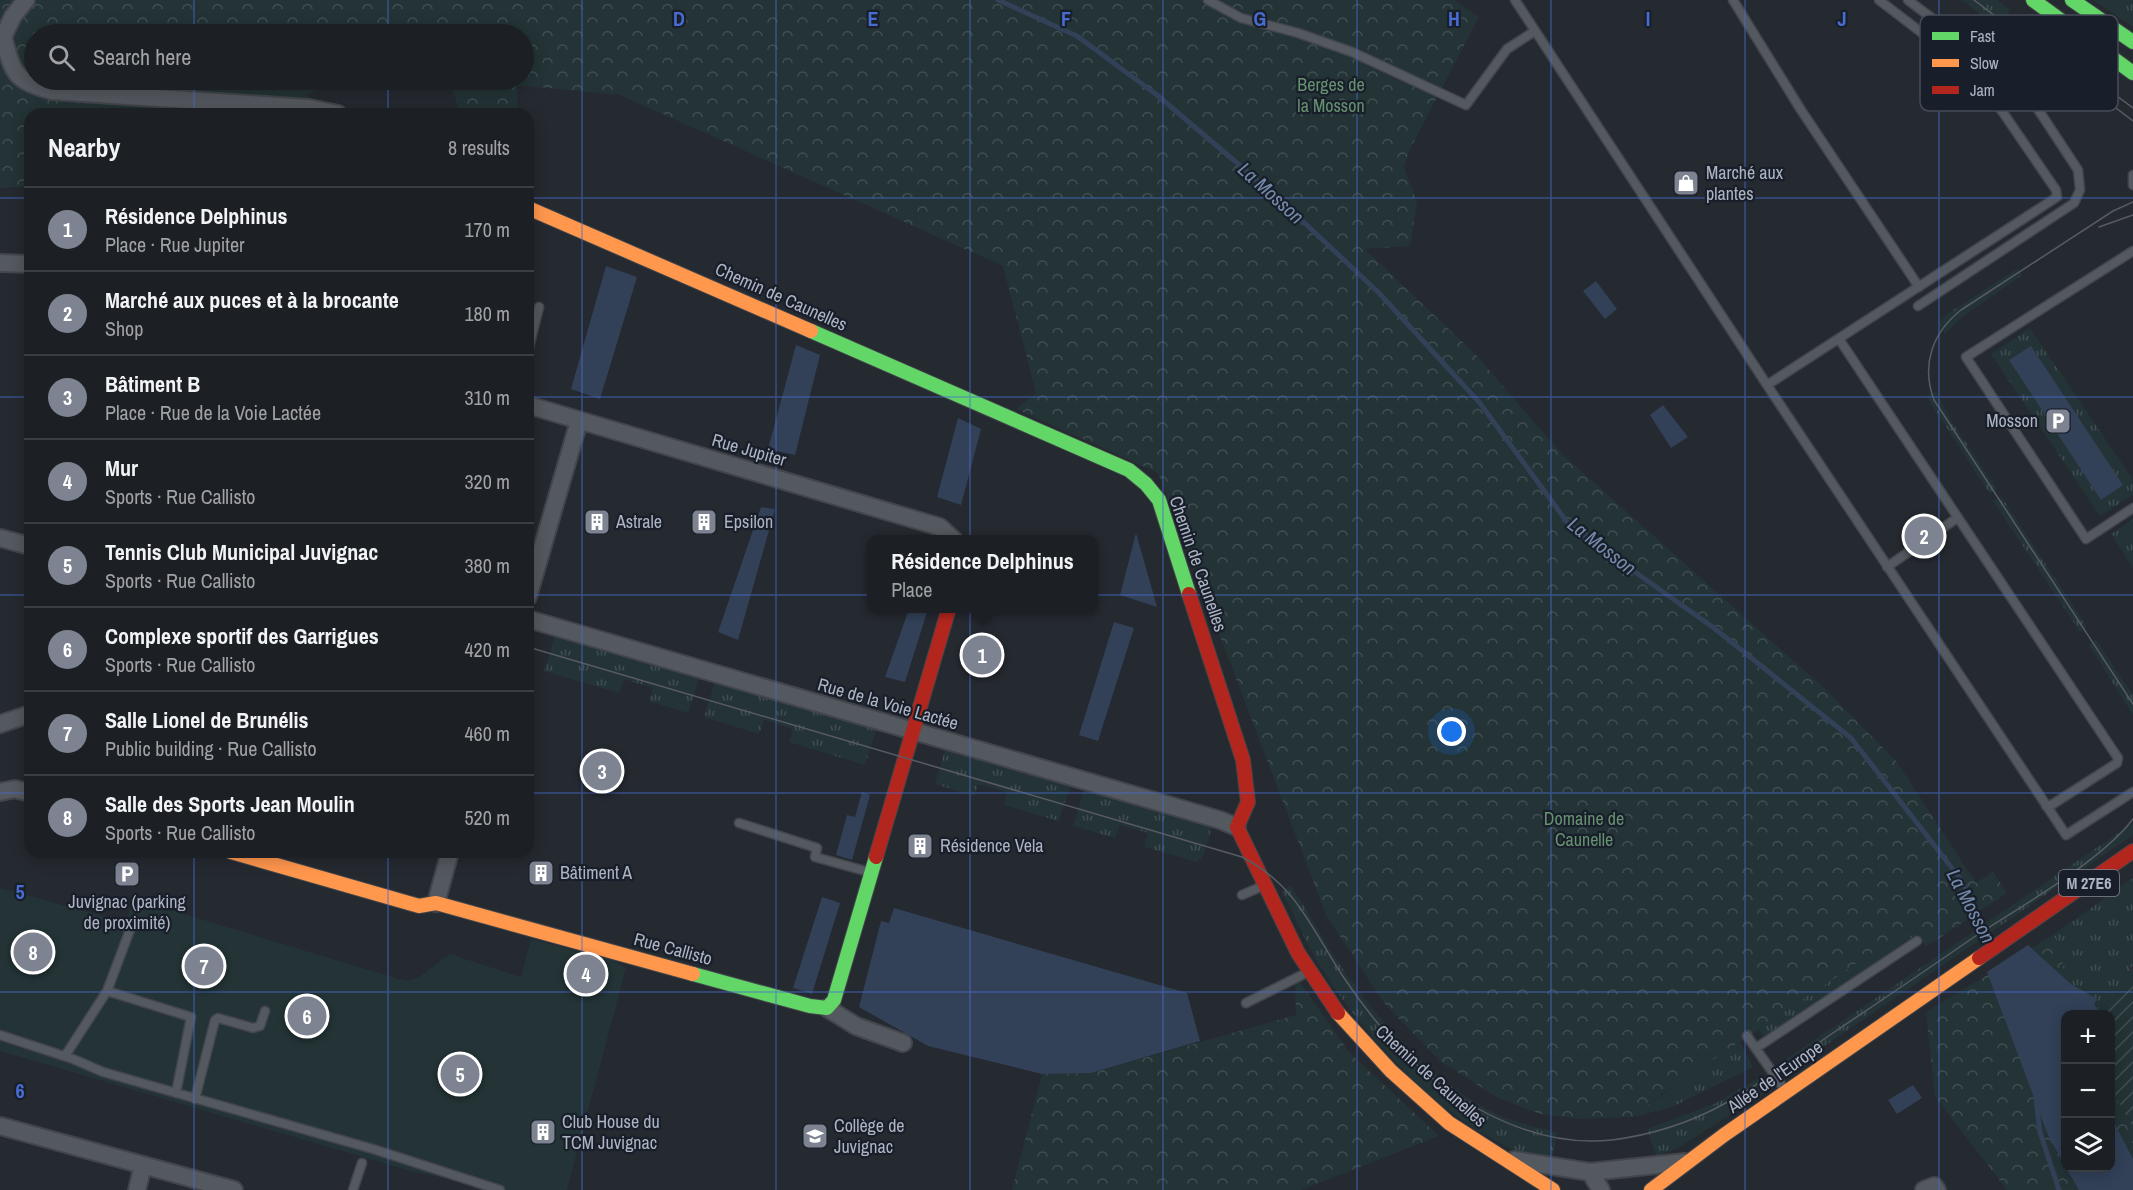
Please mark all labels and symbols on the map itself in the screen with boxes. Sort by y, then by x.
text: D [673,5,685,32]
text: E [868,5,879,32]
text: F [1061,5,1071,32]
text: G [1254,5,1266,32]
text: H [1448,5,1460,32]
text: I [1646,5,1650,32]
text: J [1837,5,1847,32]
legend [1920,15,2118,111]
text: Fast [1970,25,1995,47]
text: Slow [1970,52,1999,74]
park label: Berges de la Mosson [1297,72,1365,118]
text: Jam [1970,79,1995,101]
water label: La Mosson [1232,156,1310,230]
place label: Marché aux plantes [1706,160,1784,206]
shop icon: Marché aux plantes [1671,168,1701,198]
street label: Chemin de Caunelles [711,256,851,337]
parking icon: Mosson [2043,406,2073,436]
place label: Mosson [1986,408,2038,433]
street label: Rue Jupiter [709,427,789,472]
street label: Chemin de Caunelles [1164,493,1233,635]
building icon: Astrale [582,507,612,537]
building icon: Epsilon [689,507,719,537]
place label: Astrale [615,509,662,534]
place label: Epsilon [724,509,773,534]
water label: La Mosson [1562,510,1642,581]
pin: 2 [1904,514,1944,558]
pin: 1 [962,632,1002,678]
street label: Rue de la Voie Lactée [815,671,961,736]
your location [1437,717,1466,746]
pin: 3 [582,748,622,794]
park label: Domaine de Caunelle [1544,806,1624,852]
building icon: Résidence Vela [905,831,935,861]
place label: Résidence Vela [940,833,1043,858]
building icon: Bâtiment A [526,858,556,888]
parking icon: Juvignac (parking de proximité) [112,859,142,889]
place label: Bâtiment A [560,860,632,885]
water label: La Mosson [1941,864,2002,948]
road number: M 27E6 [2059,870,2119,896]
text: 5 [15,878,25,905]
place label: Juvignac (parking de proximité) [68,889,186,935]
street label: Rue Callisto [631,926,715,971]
pin: 8 [14,930,52,974]
pin: 7 [184,944,224,988]
pin: 4 [566,952,606,996]
pin: 6 [288,994,326,1038]
street label: Chemin de Caunelles [1370,1019,1492,1132]
street label: Allée de l'Europe [1721,1034,1827,1119]
pin: 5 [440,1052,480,1096]
text: 6 [15,1077,25,1104]
place label: Club House du TCM Juvignac [562,1109,660,1155]
place label: Collège de Juvignac [834,1113,905,1159]
building icon: Club House du TCM Juvignac [528,1117,558,1147]
school or university icon: Collège de Juvignac [800,1121,830,1151]

